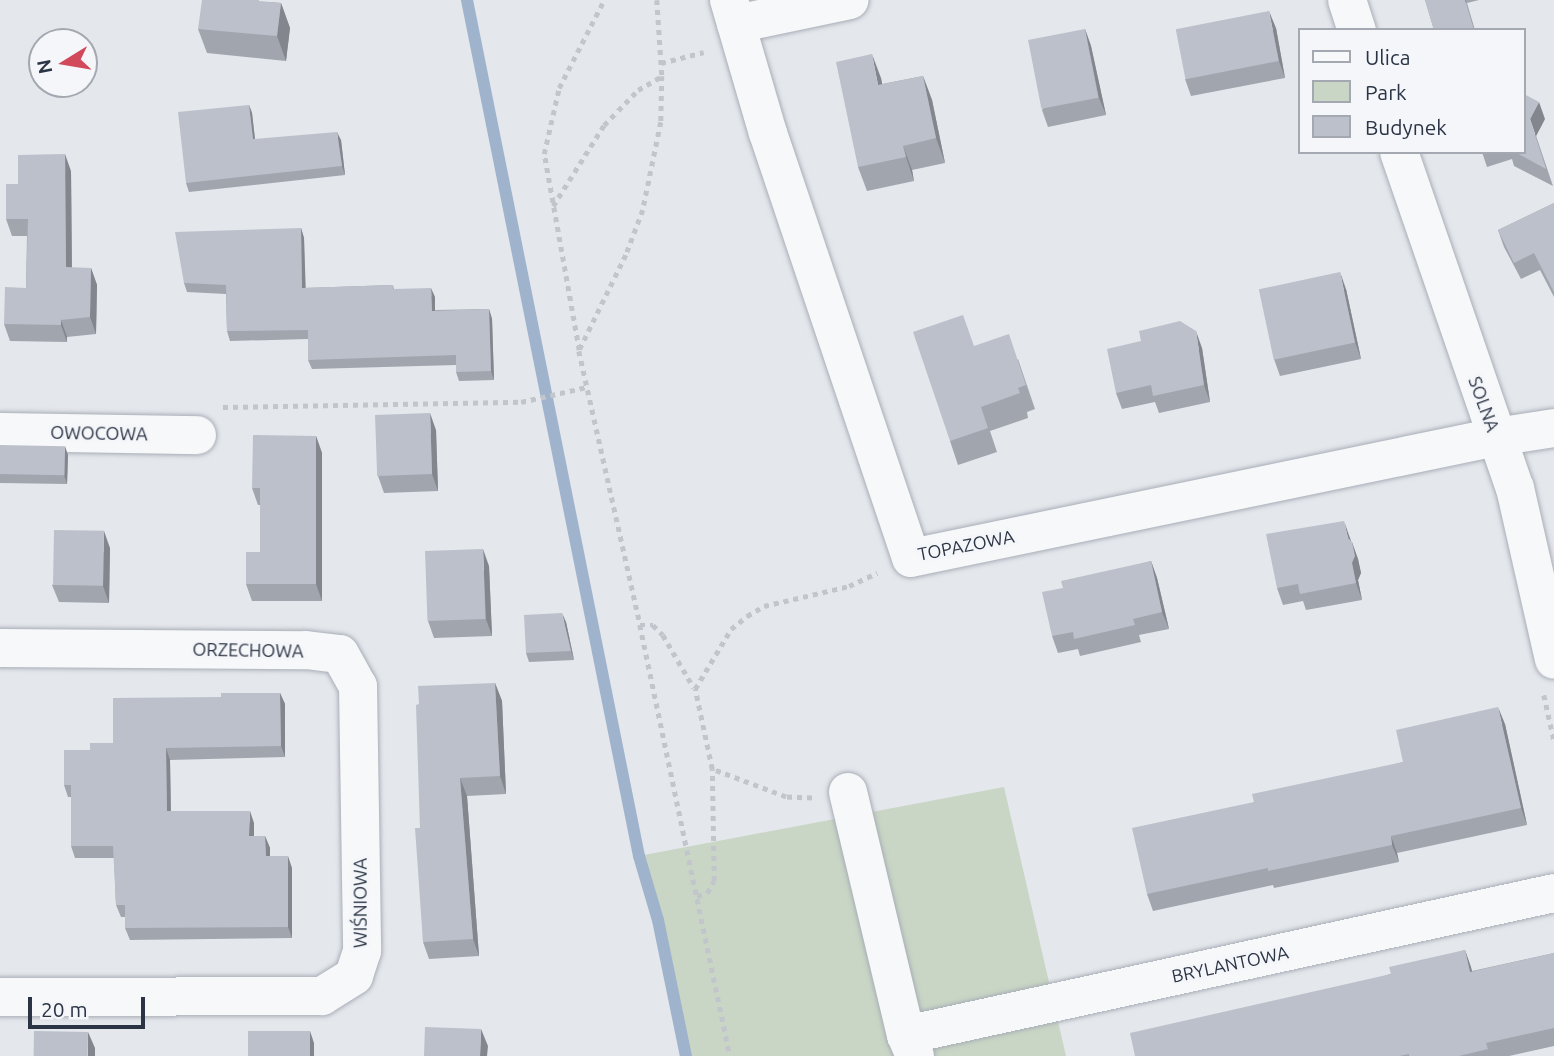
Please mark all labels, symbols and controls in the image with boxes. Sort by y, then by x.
north arrow [28,28,98,98]
legend [1298,28,1526,154]
text: Ulica [1365,45,1410,69]
text: N [32,58,57,76]
text: Park [1365,80,1407,104]
text: Budynek [1365,115,1447,139]
street label: SOLNA [1464,373,1504,435]
street label: OWOCOWA [50,421,148,445]
street label: TOPAZOWA [916,525,1016,565]
street label: ORZECHOWA [192,638,304,662]
street label: WIŚNIOWA [349,858,371,948]
street label: BRYLANTOWA [1170,941,1290,987]
scale bar [32,982,149,1026]
text: 20 m [41,997,88,1021]

